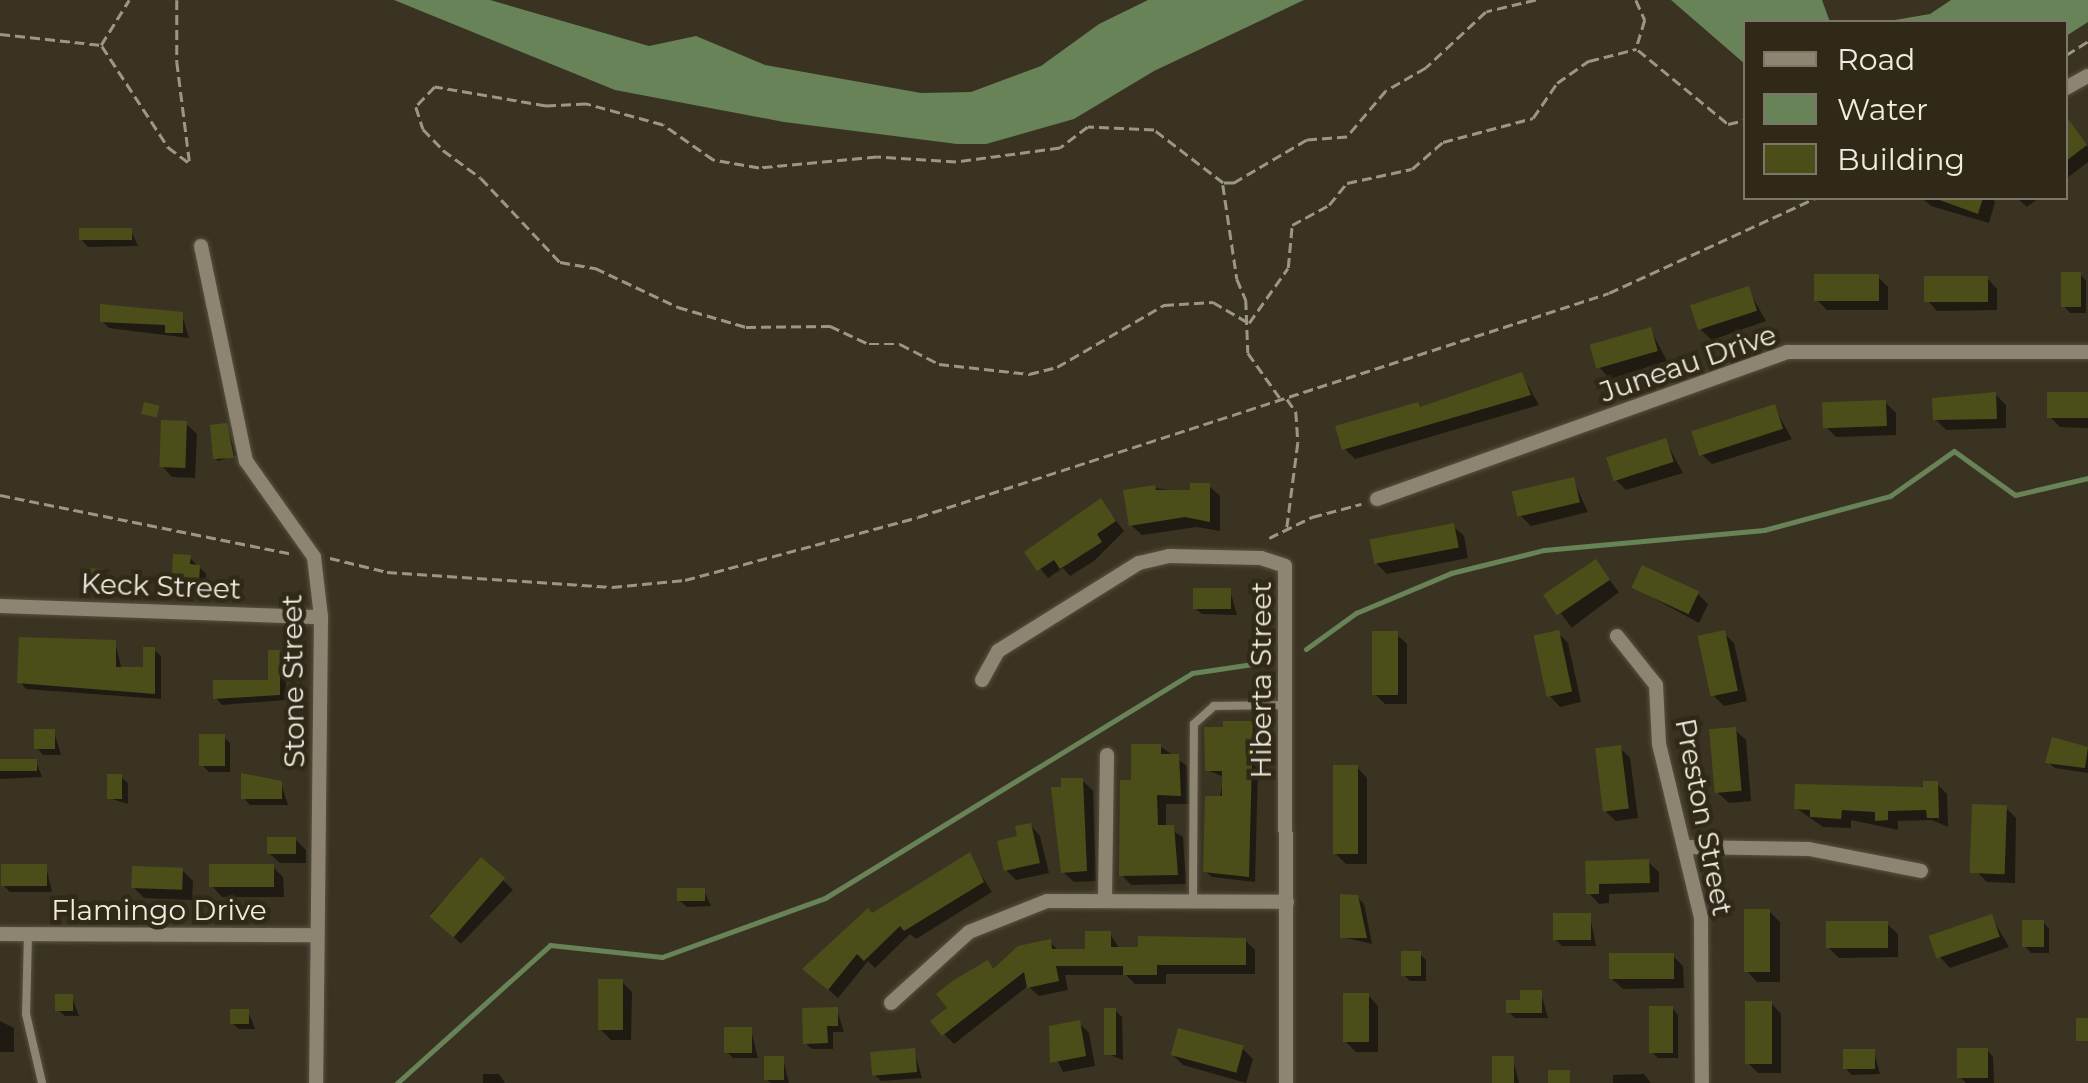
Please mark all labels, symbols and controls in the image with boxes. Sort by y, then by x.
legend [1743,20,2068,200]
text: Road [1837,41,1915,78]
text: Water [1837,91,1928,128]
text: Building [1837,141,1965,178]
street label: Juneau Drive [1595,317,1781,409]
street label: Keck Street [80,566,242,606]
street label: Hiberta Street [1244,581,1278,779]
street label: Stone Street [275,594,311,768]
street label: Preston Street [1668,716,1740,918]
street label: Flamingo Drive [51,893,267,927]

